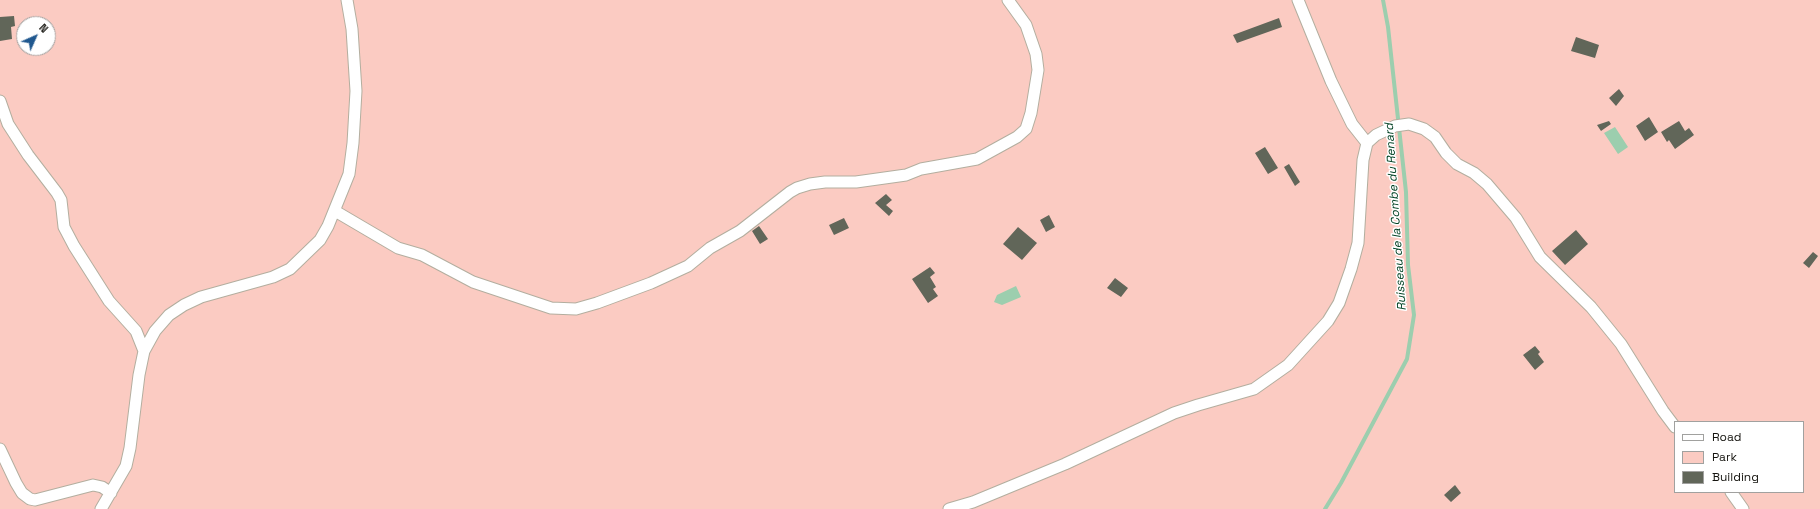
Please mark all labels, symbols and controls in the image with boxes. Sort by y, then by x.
north arrow [16,16,56,56]
text: N [36,21,51,36]
water label: Ruisseau de la Combe du Renard [1382,123,1410,311]
legend [1674,421,1804,493]
text: Road [1712,429,1741,445]
text: Park [1712,449,1737,465]
text: Building [1712,469,1759,485]

